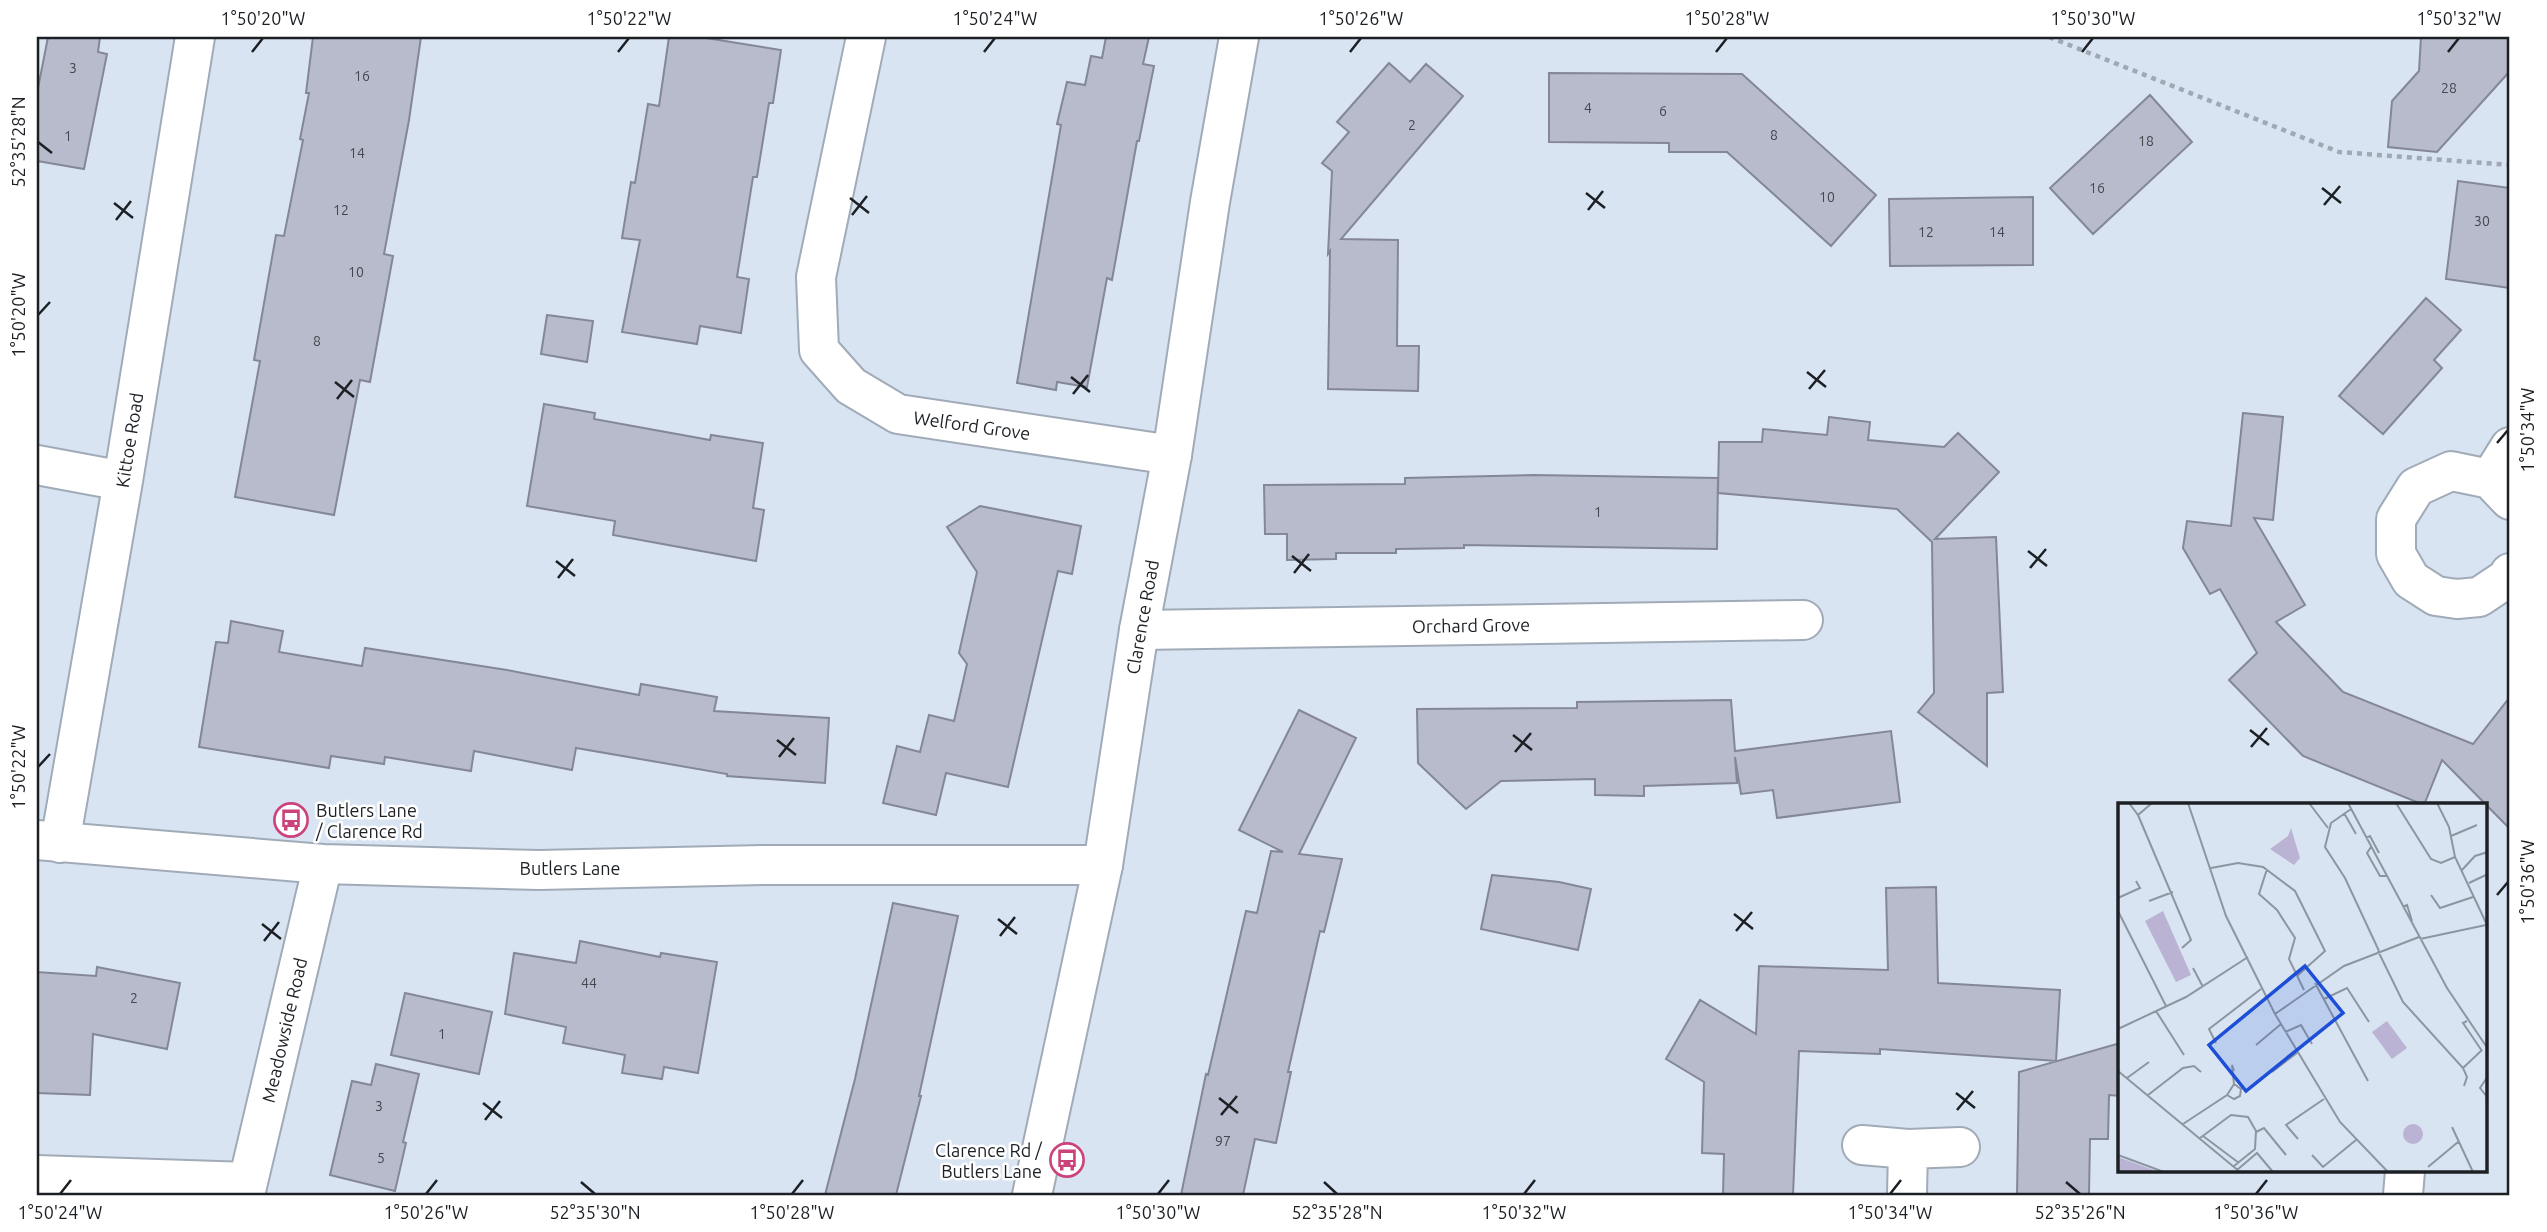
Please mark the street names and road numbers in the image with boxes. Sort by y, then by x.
street label: Kittoe Road [112,391,146,489]
street label: Welford Grove [912,407,1032,443]
street label: Clarence Road [1122,558,1162,676]
street label: Orchard Grove [1412,614,1530,636]
street label: Butlers Lane [520,858,620,878]
street label: Meadowside Road [258,956,310,1104]

